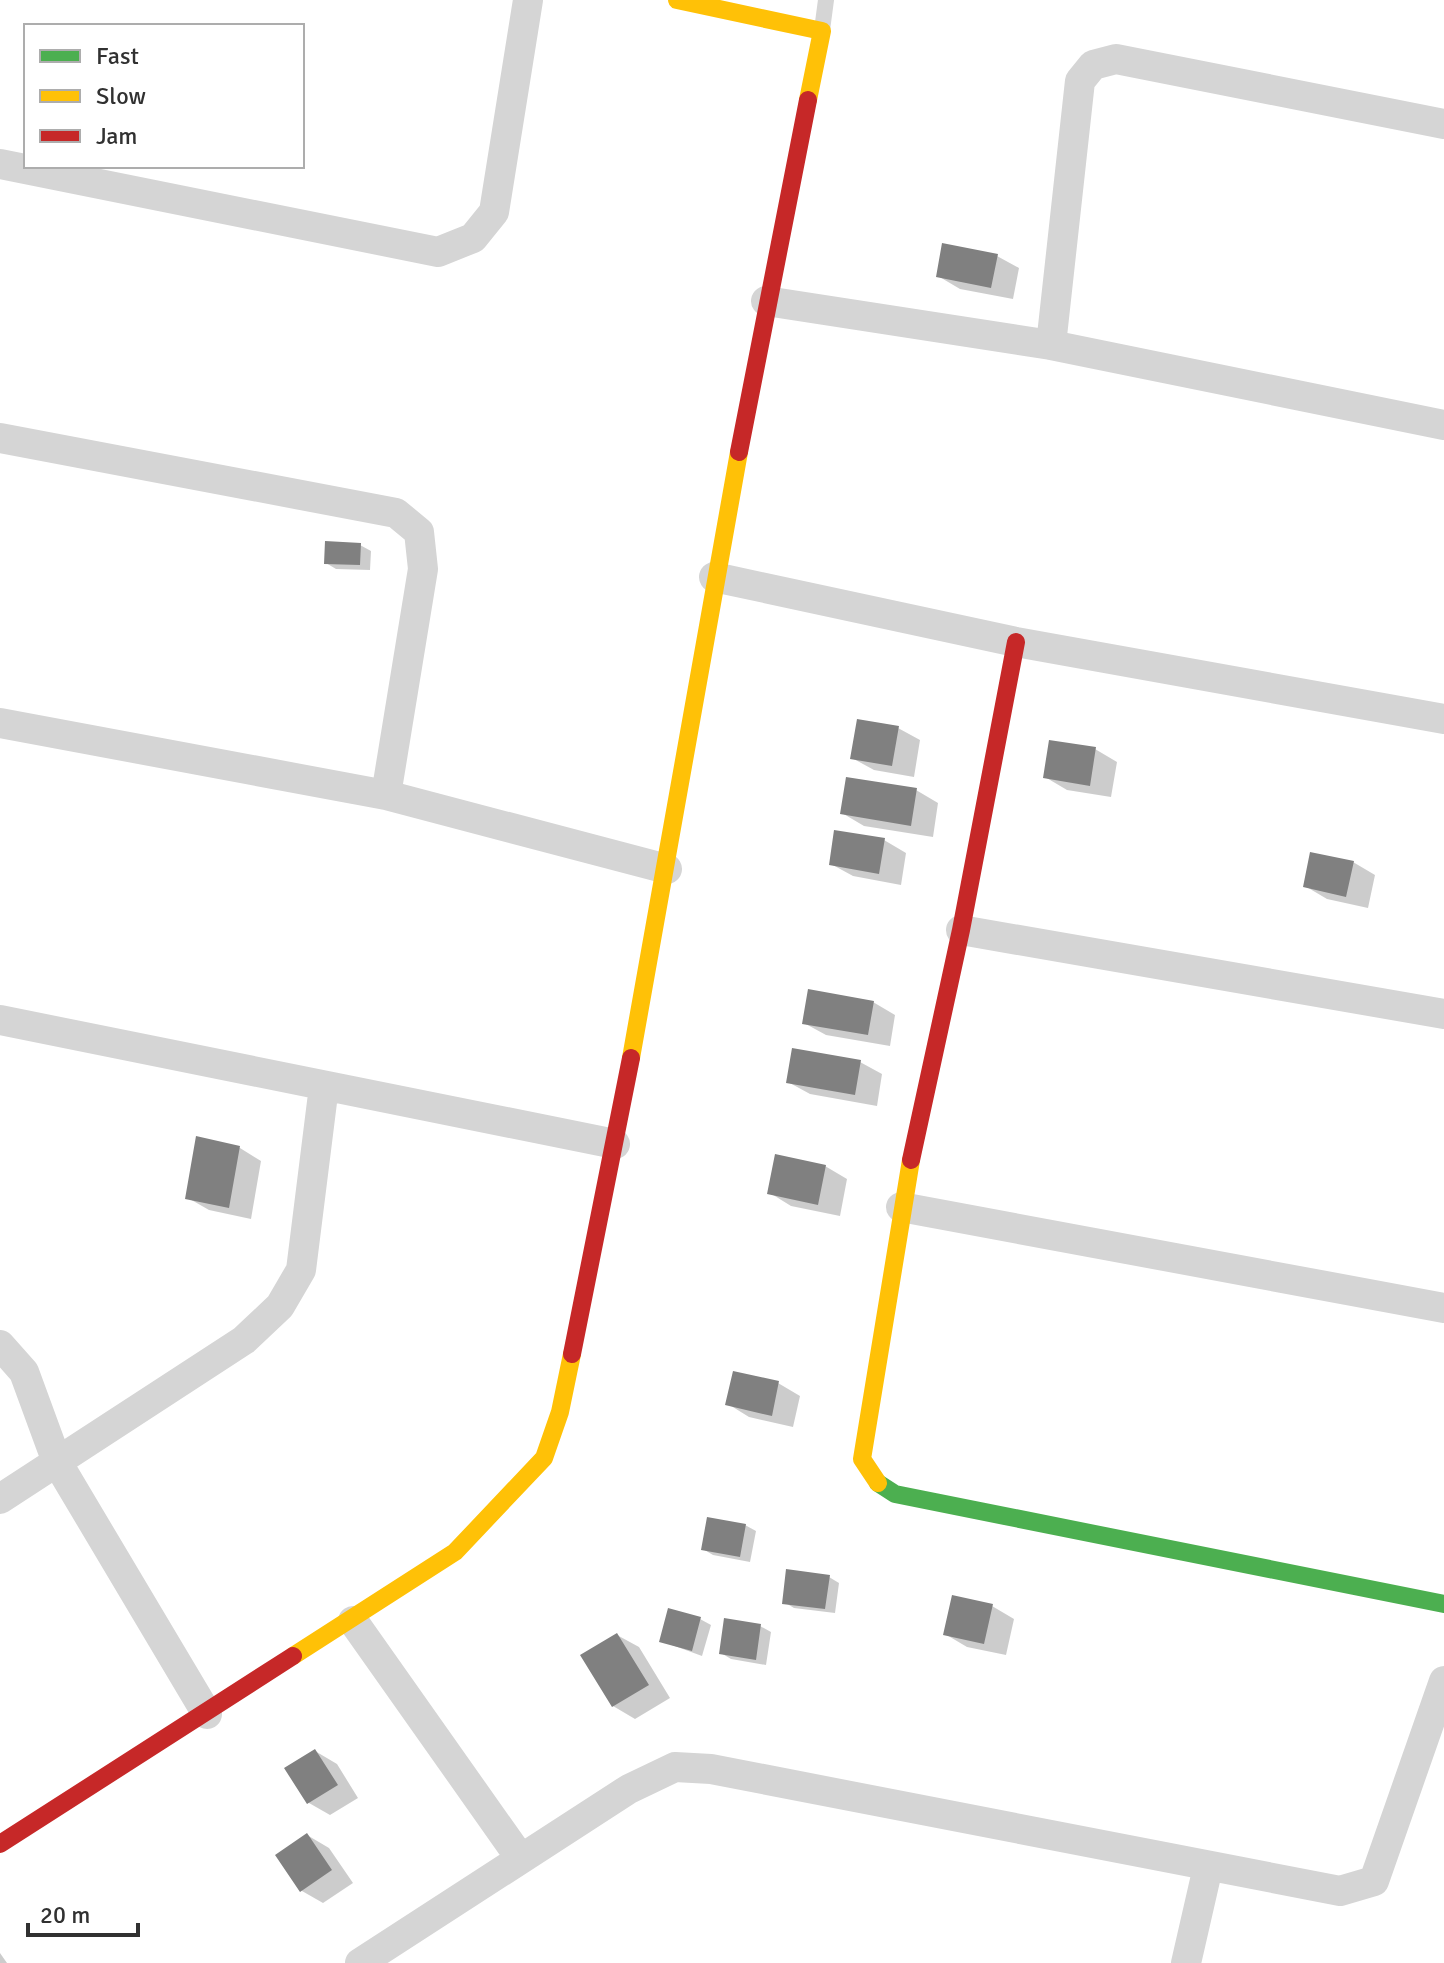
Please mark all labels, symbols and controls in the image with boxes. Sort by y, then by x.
legend [24,24,304,168]
text: Fast [96,41,139,71]
text: Slow [96,81,146,111]
text: Jam [96,121,137,151]
scale bar [28,1887,138,1937]
text: 20 m [40,1900,90,1930]

